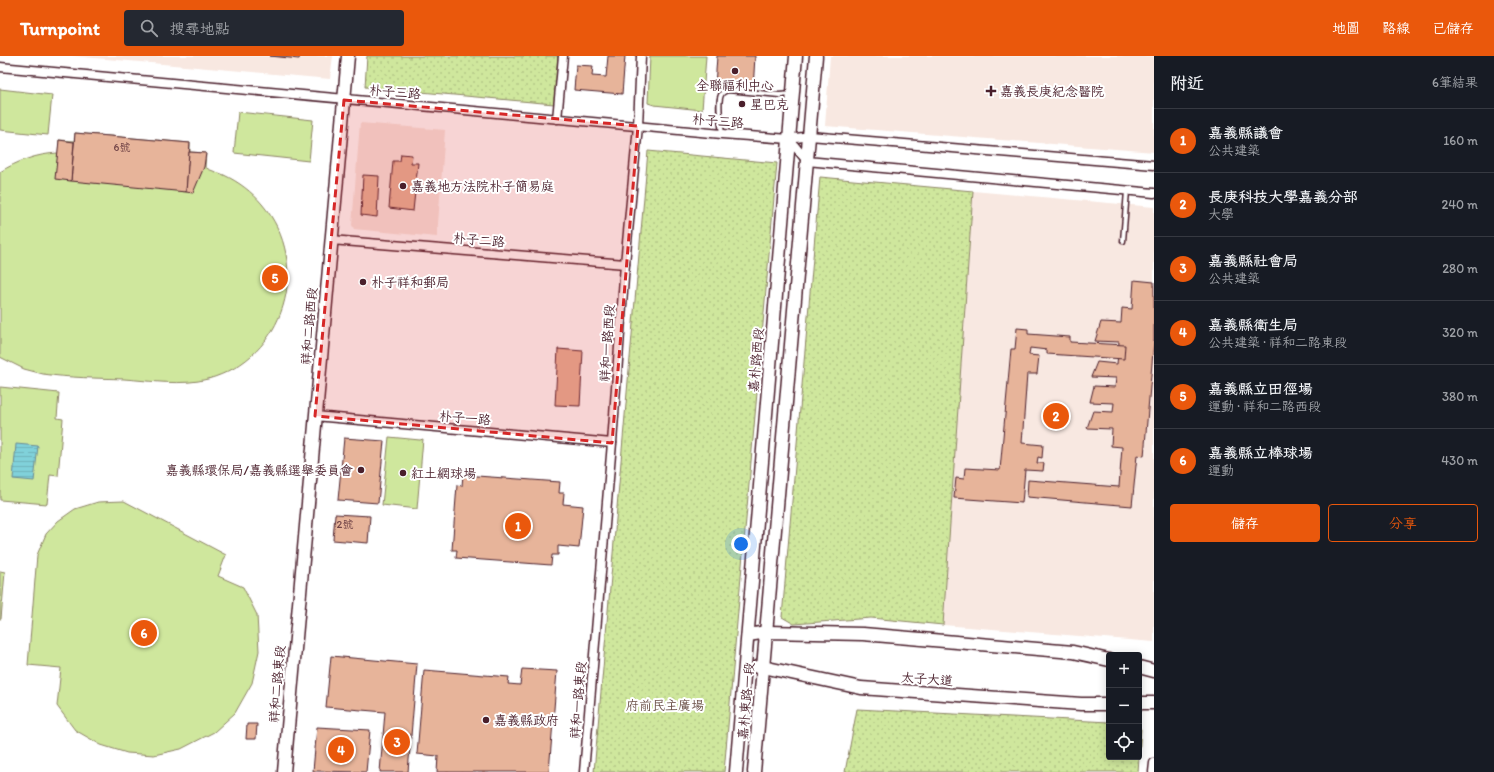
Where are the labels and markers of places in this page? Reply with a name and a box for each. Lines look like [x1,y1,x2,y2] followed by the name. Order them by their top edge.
[730,66,740,76] marker: 全聯福利中心
[696,78,774,93] place label: 全聯福利中心
[1000,84,1104,99] place label: 嘉義長庚紀念醫院
[985,85,997,97] marker: 嘉義長庚紀念醫院
[750,97,789,112] place label: 星巴克
[737,99,747,109] marker: 星巴克
[411,179,554,194] place label: 嘉義地方法院朴子簡易庭
[398,181,408,191] marker: 嘉義地方法院朴子簡易庭
[262,263,288,293] pin: 5
[371,275,449,290] place label: 朴子祥和郵局
[358,277,368,287] marker: 朴子祥和郵局
[1043,401,1069,431] pin: 2
[166,463,353,478] place label: 嘉義縣環保局/嘉義縣選舉委員會
[356,465,366,475] marker: 嘉義縣環保局/嘉義縣選舉委員會
[411,466,476,481] place label: 紅土網球場
[398,468,408,478] marker: 紅土網球場
[505,511,531,541] pin: 1
[131,618,157,648] pin: 6
[494,713,559,728] place label: 嘉義縣政府
[481,715,491,725] marker: 嘉義縣政府
[384,727,410,757] pin: 3
[328,735,354,765] pin: 4

